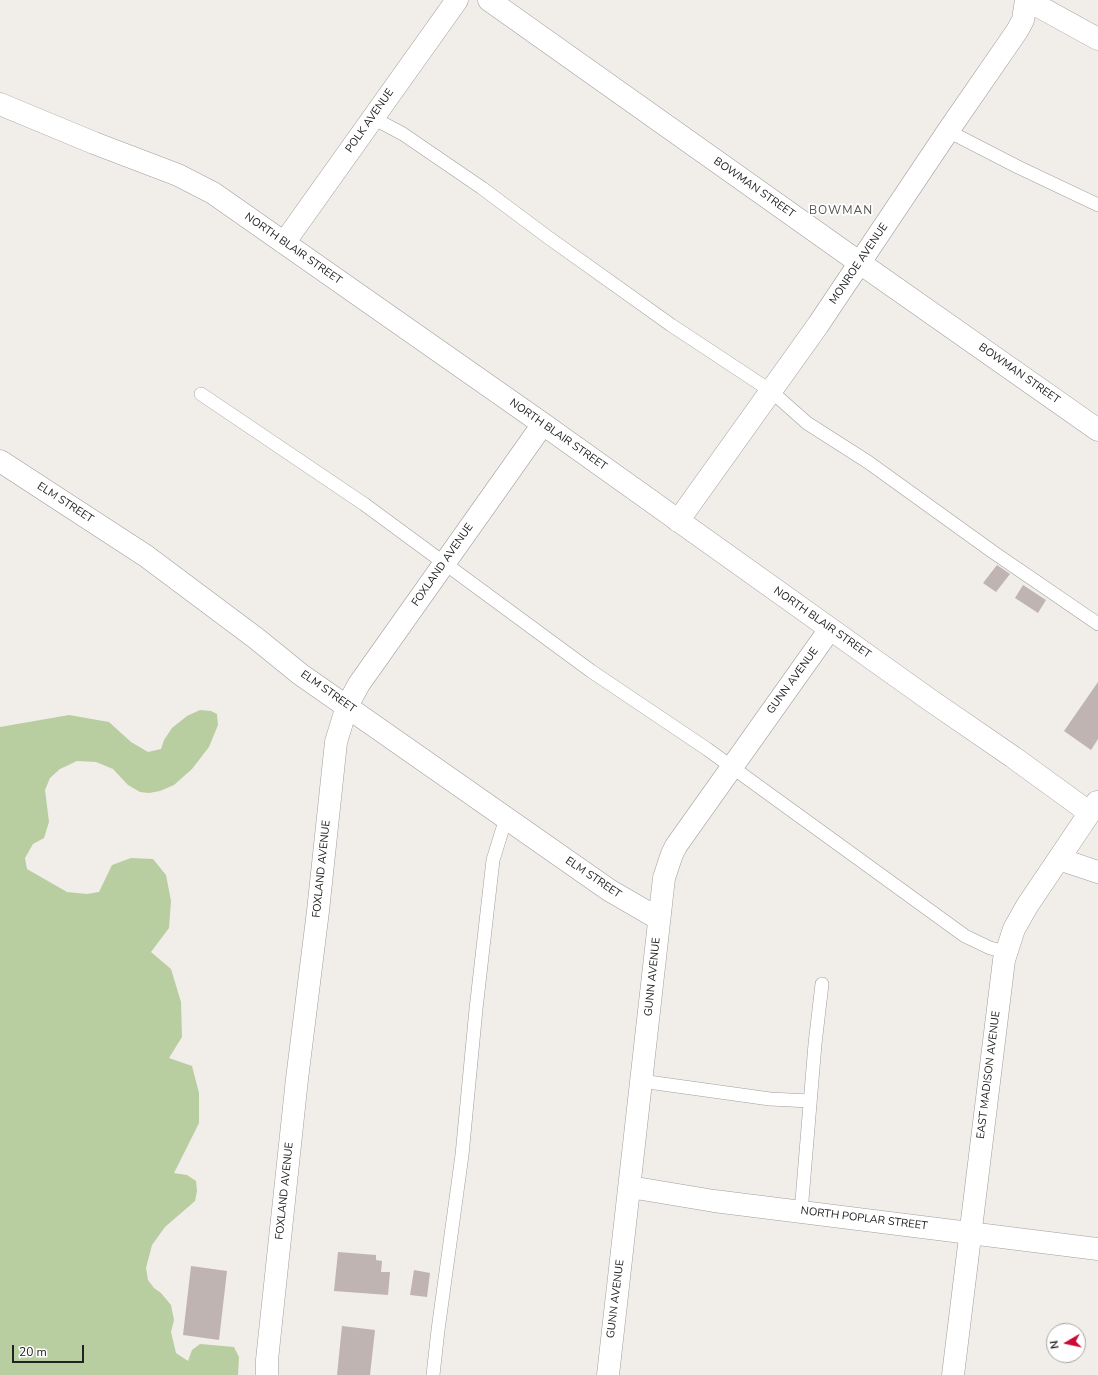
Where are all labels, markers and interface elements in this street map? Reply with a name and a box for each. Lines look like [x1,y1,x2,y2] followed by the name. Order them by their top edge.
[343,87,397,155] street label: POLK AVENUE
[711,155,797,221] street label: BOWMAN STREET
[809,204,873,218] district label: BOWMAN
[242,210,344,288] street label: NORTH BLAIR STREET
[827,221,891,307] street label: MONROE AVENUE
[976,341,1062,407] street label: BOWMAN STREET
[507,396,609,474] street label: NORTH BLAIR STREET
[34,480,96,526] street label: ELM STREET
[409,521,477,609] street label: FOXLAND AVENUE
[771,584,873,662] street label: NORTH BLAIR STREET
[764,645,822,717] street label: GUNN AVENUE
[298,668,358,716] street label: ELM STREET
[310,820,334,918] street label: FOXLAND AVENUE
[563,854,623,902] street label: ELM STREET
[642,937,664,1017] street label: GUNN AVENUE
[975,1010,1003,1140] street label: EAST MADISON AVENUE
[273,1142,297,1240] street label: FOXLAND AVENUE
[800,1205,928,1233] street label: NORTH POPLAR STREET
[605,1259,627,1339] street label: GUNN AVENUE
[1046,1323,1086,1363] north arrow
[14,1337,86,1363] scale bar
[1047,1340,1063,1350] text: N
[19,1344,47,1360] text: 20 m

